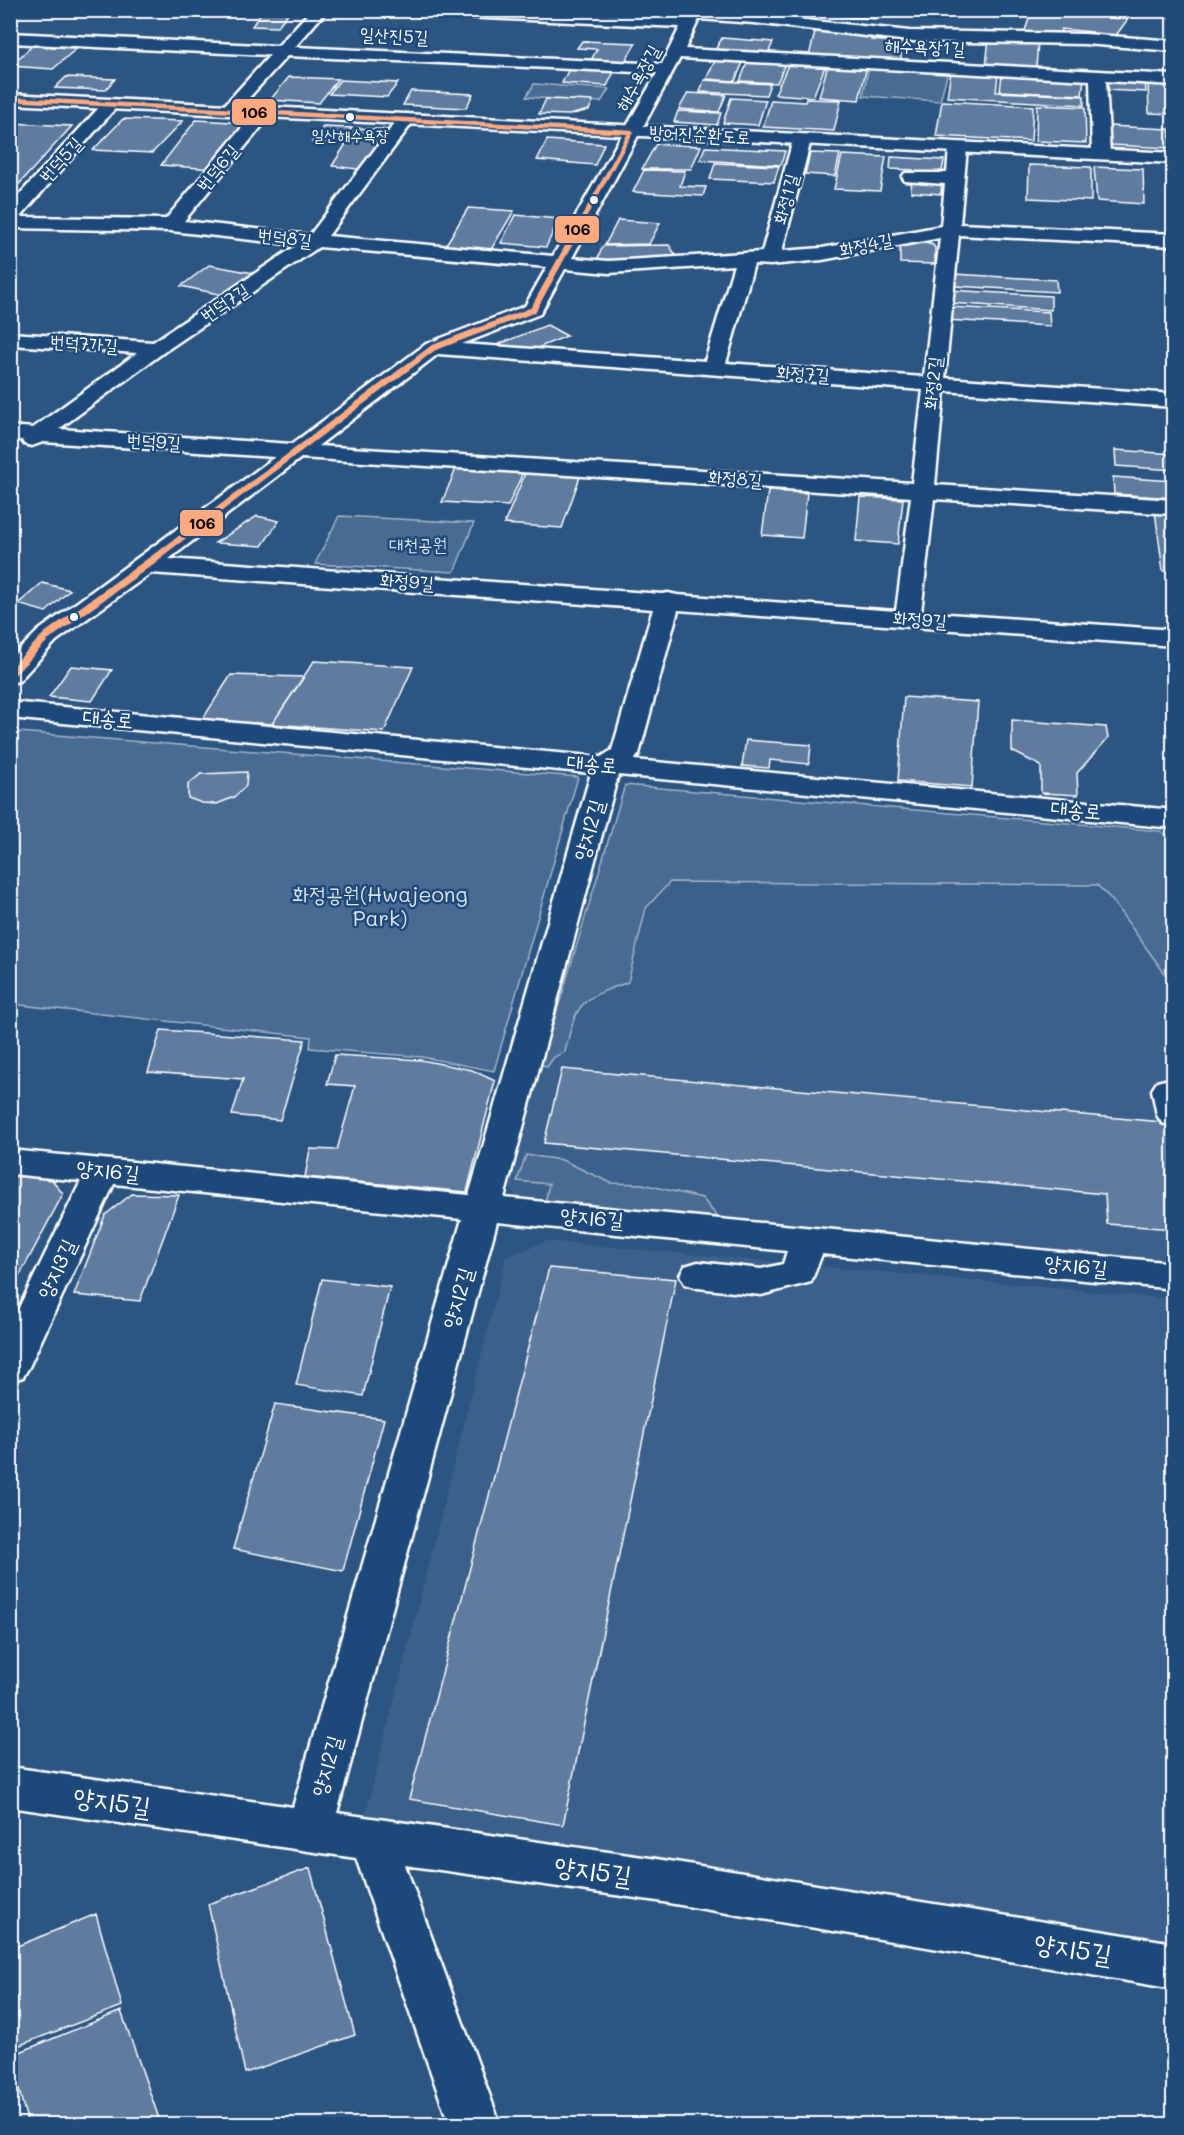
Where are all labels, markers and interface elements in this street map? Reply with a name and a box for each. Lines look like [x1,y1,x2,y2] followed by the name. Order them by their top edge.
[359,21,429,49] street label: 일산진5길
[884,32,966,60] street label: 해수욕장1길
[609,40,665,115] street label: 해수욕장길
[231,98,277,126] line badge: 106
[240,101,268,122] text: 106
[344,111,356,123] marker: 일산해수욕장
[649,119,751,149] street label: 방어진순환도로
[311,124,389,145] place label: 일산해수욕장
[33,131,88,187] street label: 번덕5길
[191,138,244,196] street label: 번덕6길
[767,170,803,227] street label: 화정1길
[588,194,600,206] unlabelled marker
[554,215,600,244] line badge: 106
[563,218,591,239] text: 106
[257,222,314,252] street label: 번덕8길
[837,227,895,261] street label: 화정4길
[196,277,254,327] street label: 번덕7길
[49,329,119,357] street label: 번덕7가길
[917,355,947,411] street label: 화정2길
[776,359,831,387] street label: 화정7길
[126,427,182,455] street label: 번덕9길
[707,464,764,492] street label: 화정8길
[179,509,224,537] line badge: 106
[188,512,216,533] text: 106
[389,532,447,556] park label: 대천공원
[379,567,435,595] street label: 화정9길
[892,605,948,633] street label: 화정9길
[68,611,80,623] unlabelled marker
[82,702,135,733] street label: 대송로
[566,747,619,778] street label: 대송로
[1050,793,1103,824] street label: 대송로
[566,796,609,863] street label: 양지2길
[292,880,468,931] park label: 화정공원(Hwajeong Park)
[75,1153,141,1186] street label: 양지6길
[559,1200,625,1233] street label: 양지6길
[30,1234,81,1303] street label: 양지3길
[1043,1248,1109,1281] street label: 양지6길
[435,1264,478,1331] street label: 양지2길
[304,1732,347,1799] street label: 양지2길
[71,1779,153,1823] street label: 양지5길
[552,1848,634,1892] street label: 양지5길
[1032,1925,1114,1971] street label: 양지5길

